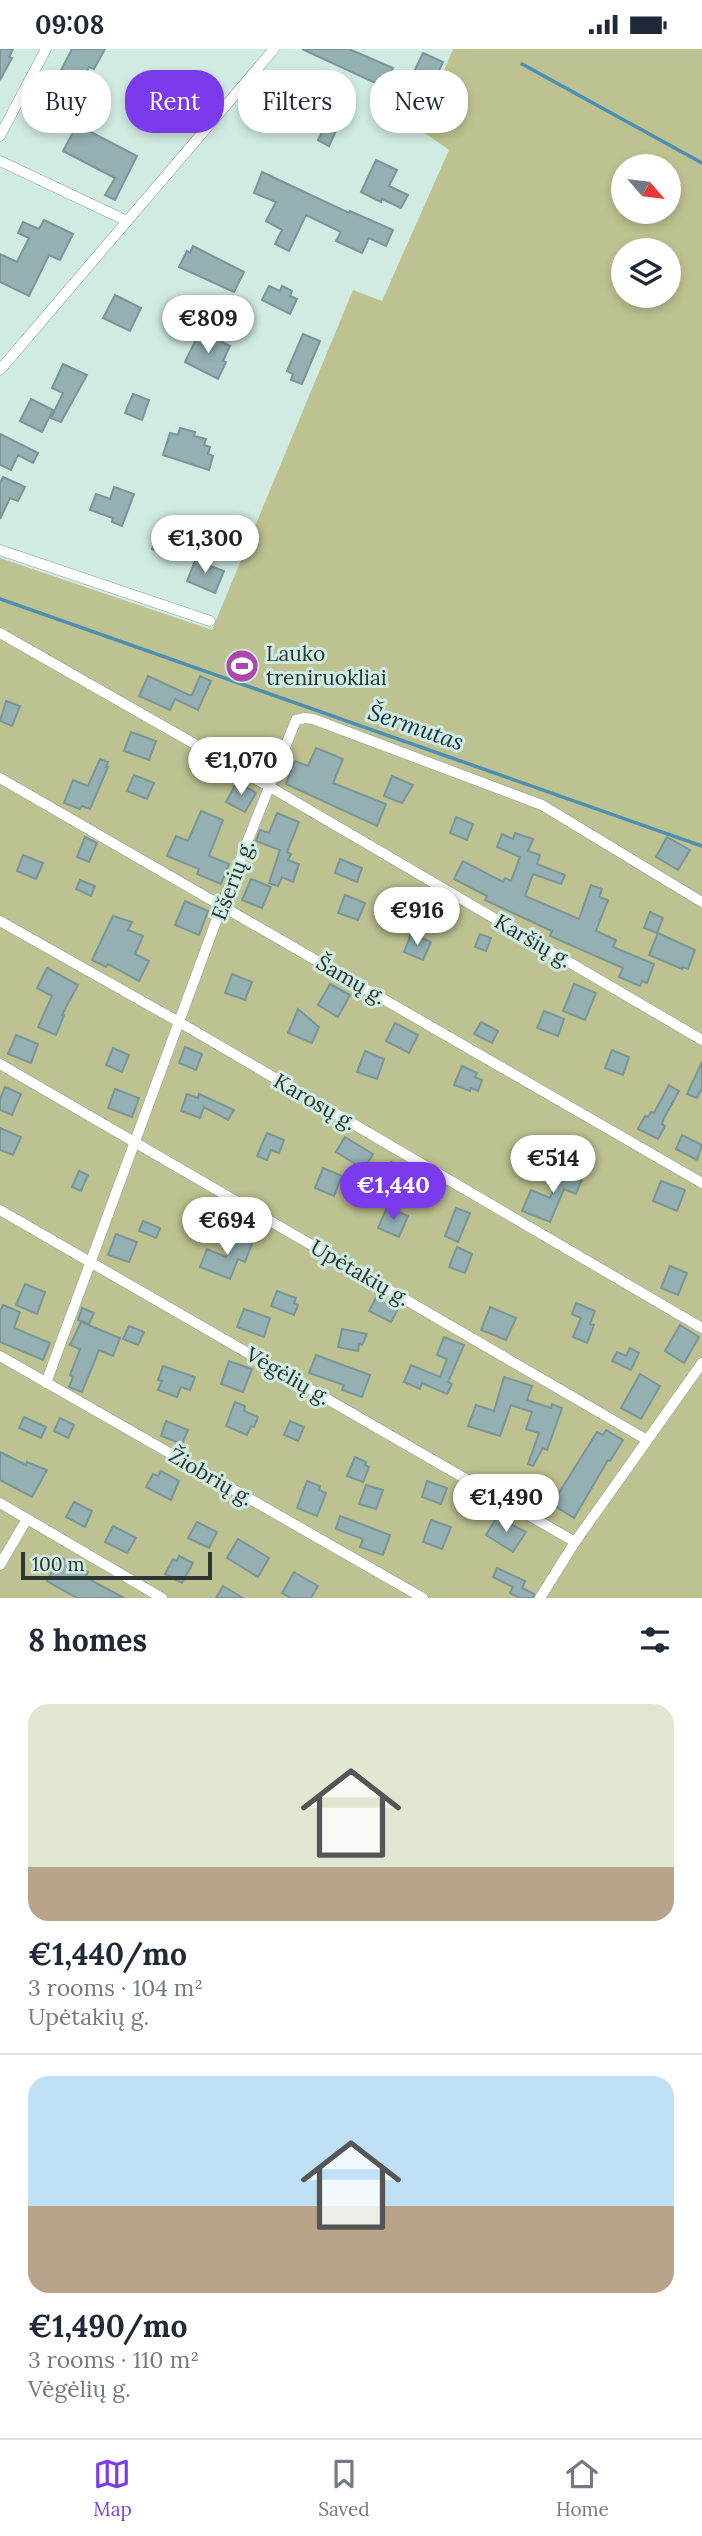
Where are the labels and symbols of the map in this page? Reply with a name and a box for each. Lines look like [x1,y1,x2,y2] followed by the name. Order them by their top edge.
[611,154,681,224] north arrow
[167,295,249,355] pin: €809
[148,515,262,575] pin: €1,300
[266,640,387,691] place label: Lauko treniruokliai
[223,647,261,685] sports icon: Lauko treniruokliai
[365,697,468,756] water label: Šermutas
[184,737,298,797] pin: €1,070
[205,836,260,924] street label: Ešerių g.
[376,887,458,947] pin: €916
[490,908,577,973] street label: Karšių g.
[311,949,391,1010] street label: Šamų g.
[269,1067,361,1136] street label: Karosų g.
[512,1135,594,1195] pin: €514
[336,1163,450,1222] pin: €1,440
[186,1197,268,1257] pin: €694
[306,1233,415,1312] street label: Upėtakių g.
[240,1340,336,1411] street label: Vėgėlių g.
[164,1442,258,1511] street label: Žiobrių g.
[449,1475,563,1534] pin: €1,490
[21,1549,212,1581] scale bar

